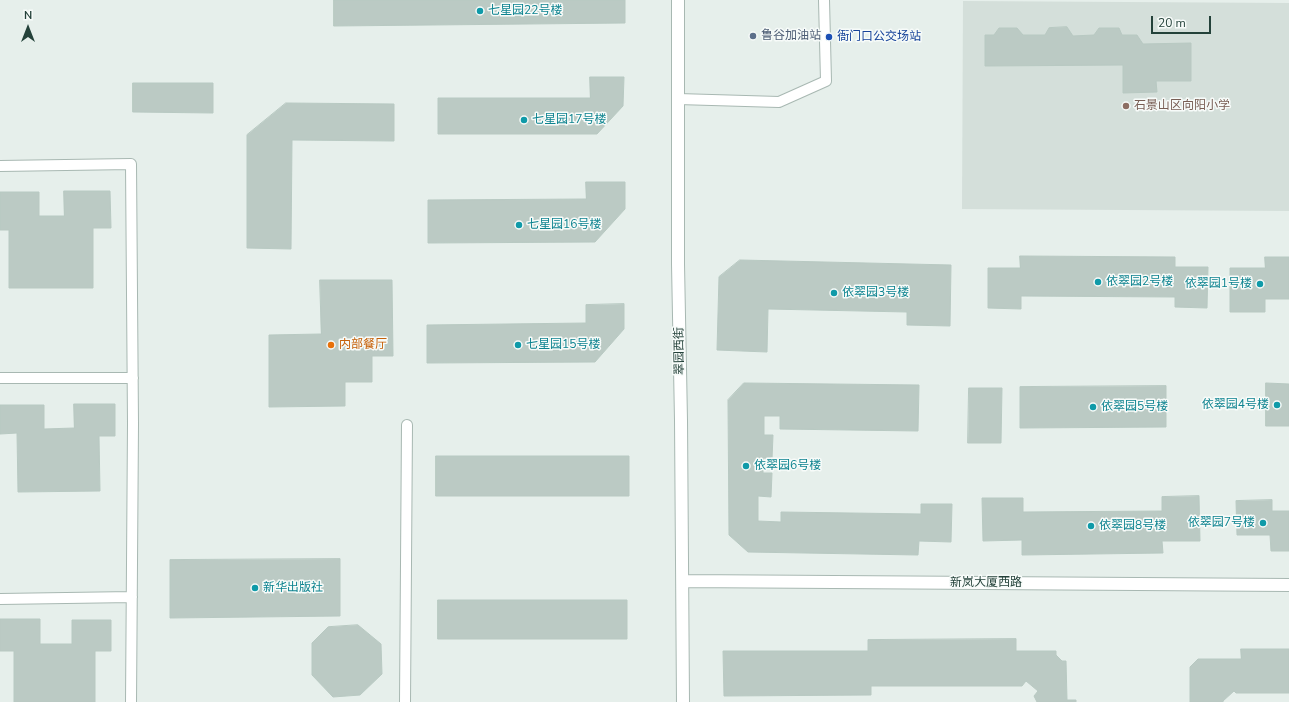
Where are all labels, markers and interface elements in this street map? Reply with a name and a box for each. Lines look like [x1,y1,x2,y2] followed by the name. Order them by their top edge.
[488,4,562,18] place label: 七星园22号楼
[475,6,485,16] marker: 七星园22号楼
[8,8,48,48] north arrow
[24,8,32,23] text: N
[1153,8,1213,34] scale bar
[1158,15,1186,31] text: 20 m
[761,29,821,43] place label: 鲁谷加油站
[837,30,921,44] place label: 衙门口公交场站
[748,31,758,41] marker: 鲁谷加油站
[824,32,834,42] marker: 衙门口公交场站
[1134,99,1230,113] place label: 石景山区向阳小学
[1121,101,1131,111] marker: 石景山区向阳小学
[532,113,606,127] place label: 七星园17号楼
[519,115,529,125] marker: 七星园17号楼
[527,218,601,232] place label: 七星园16号楼
[514,220,524,230] marker: 七星园16号楼
[1106,275,1173,289] place label: 依翠园2号楼
[1093,277,1103,287] marker: 依翠园2号楼
[1185,277,1252,291] place label: 依翠园1号楼
[1255,279,1265,289] marker: 依翠园1号楼
[842,286,909,300] place label: 依翠园3号楼
[829,288,839,298] marker: 依翠园3号楼
[672,327,688,375] street label: 翠园西街
[339,338,387,352] place label: 内部餐厅
[526,338,600,352] place label: 七星园15号楼
[326,340,336,350] marker: 内部餐厅
[513,340,523,350] marker: 七星园15号楼
[1202,398,1269,412] place label: 依翠园4号楼
[1101,400,1168,414] place label: 依翠园5号楼
[1272,400,1282,410] marker: 依翠园4号楼
[1088,402,1098,412] marker: 依翠园5号楼
[754,459,821,473] place label: 依翠园6号楼
[741,461,751,471] marker: 依翠园6号楼
[1188,516,1255,530] place label: 依翠园7号楼
[1258,518,1268,528] marker: 依翠园7号楼
[1099,519,1166,533] place label: 依翠园8号楼
[1086,521,1096,531] marker: 依翠园8号楼
[950,576,1022,590] street label: 新岚大厦西路
[263,581,323,595] place label: 新华出版社
[250,583,260,593] marker: 新华出版社

